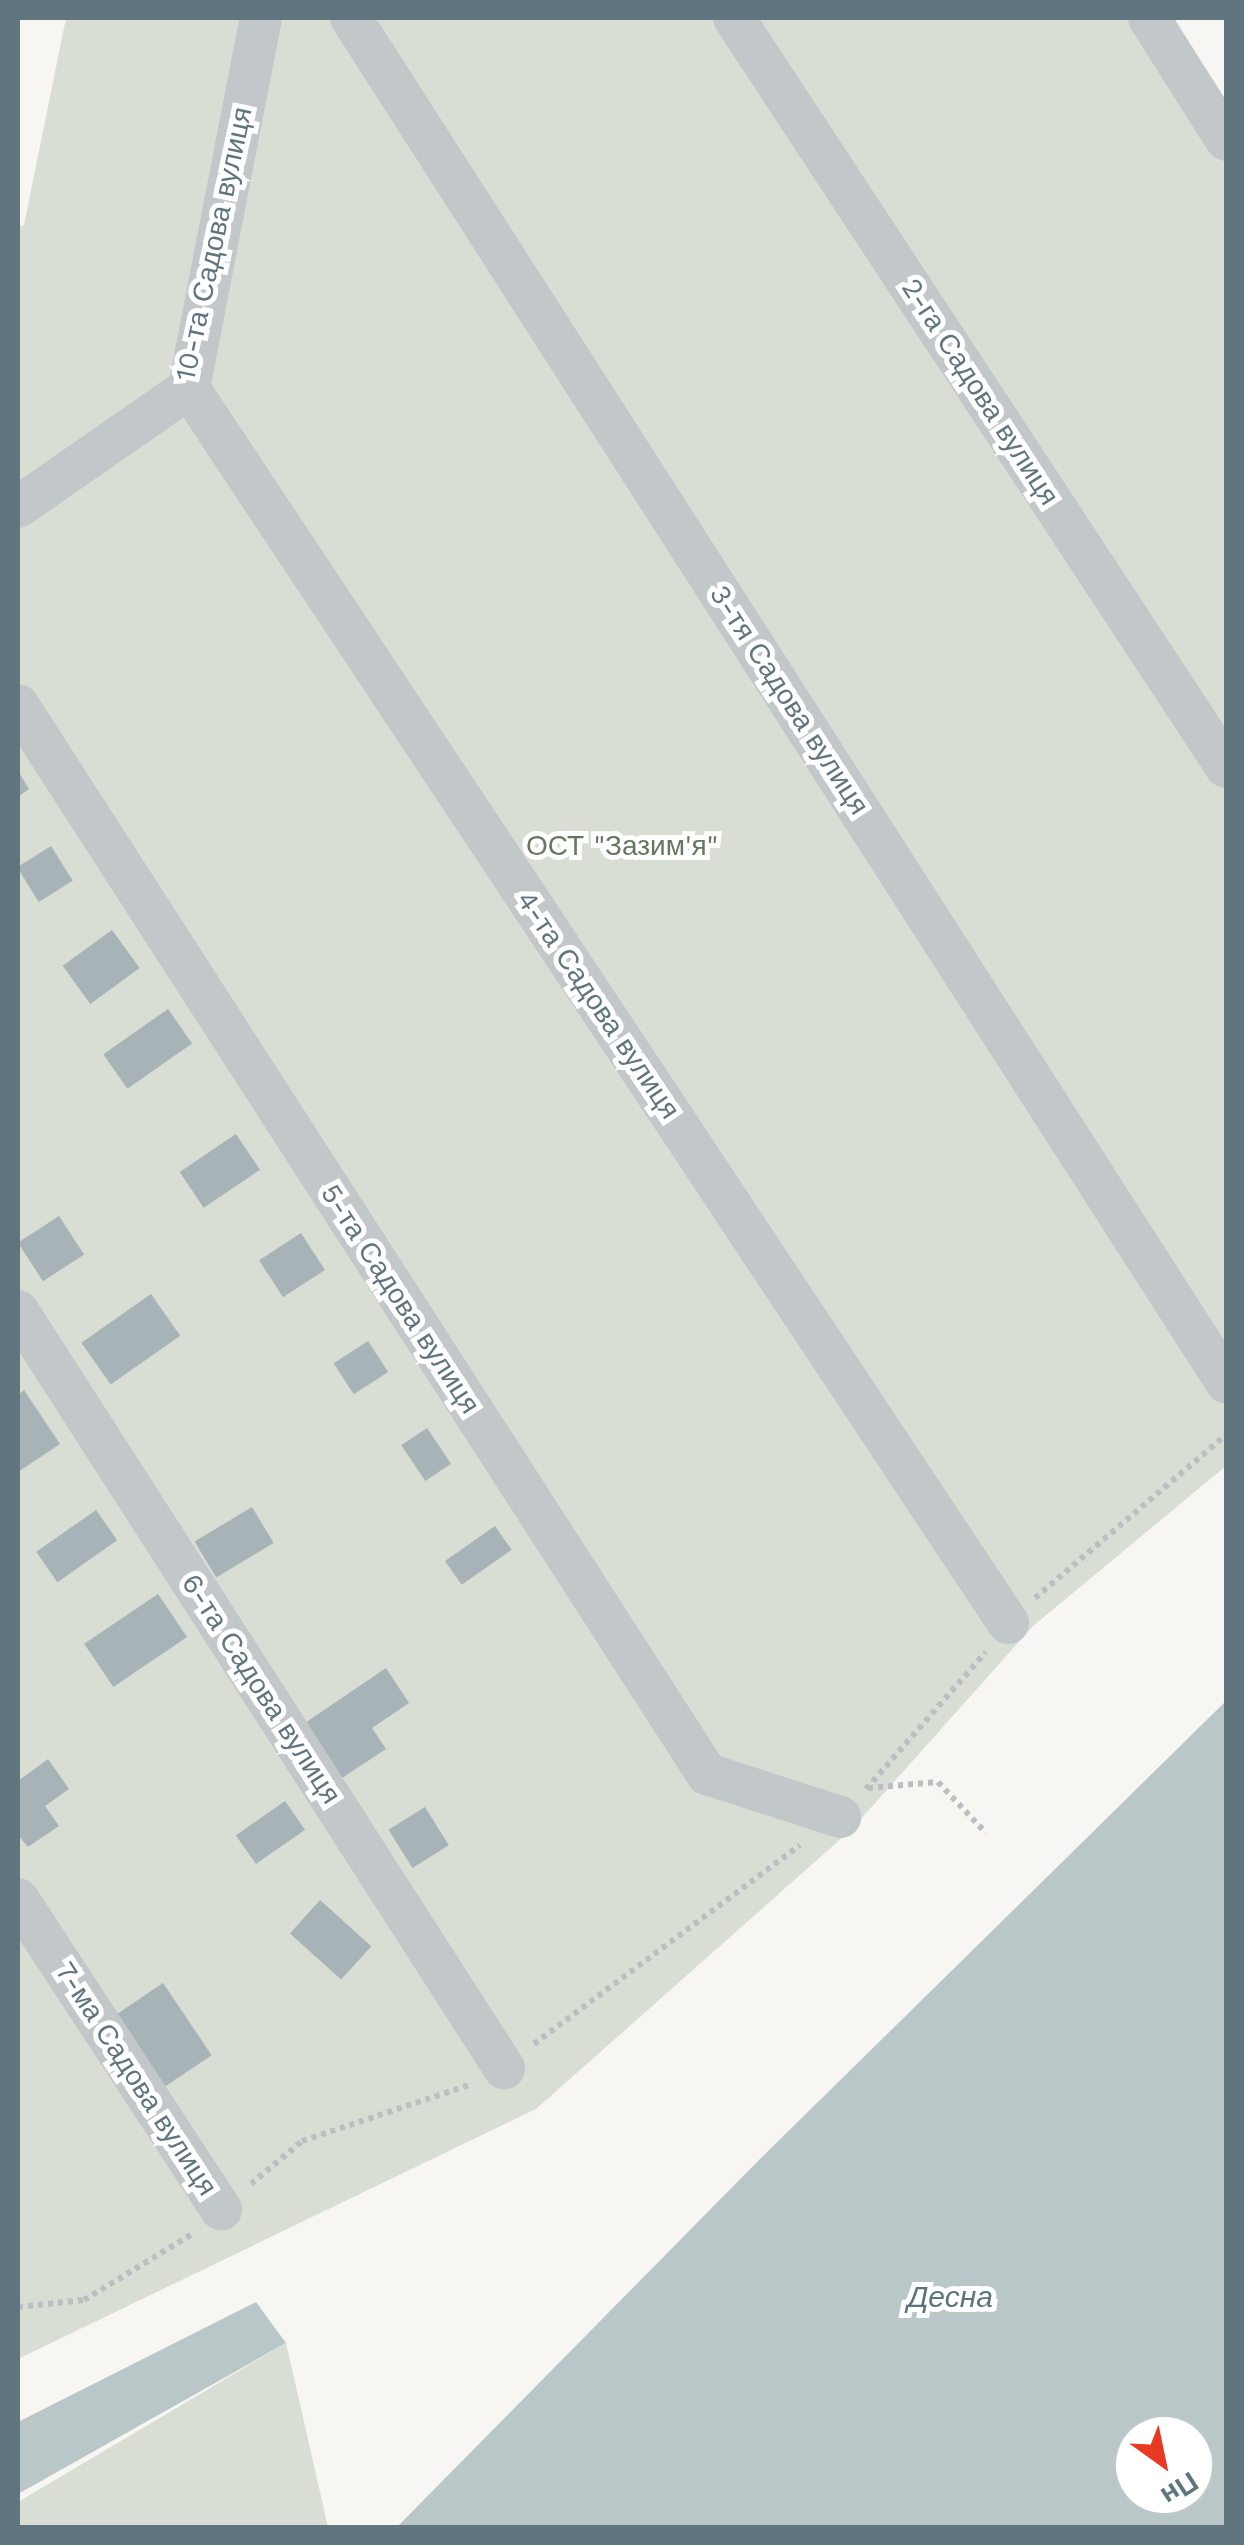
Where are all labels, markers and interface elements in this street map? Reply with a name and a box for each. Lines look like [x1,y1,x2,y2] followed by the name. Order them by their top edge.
[169,104,259,384] street label: 10-та Садова вулиця
[894,272,1066,512] street label: 2-га Садова вулиця
[702,579,876,821] street label: 3-тя Садова вулиця
[526,829,718,863] park label: ОСТ "Зазим'я"
[509,885,687,1125] street label: 4-та Садова вулиця
[313,1178,487,1420] street label: 5-та Садова вулиця
[174,1568,348,1810] street label: 6-та Садова вулиця
[48,1956,224,2202] street label: 7-ма Садова вулиця
[907,2279,993,2315] water label: Десна
[1114,2415,1214,2515] north arrow
[1155,2465,1204,2513] text: Пн

